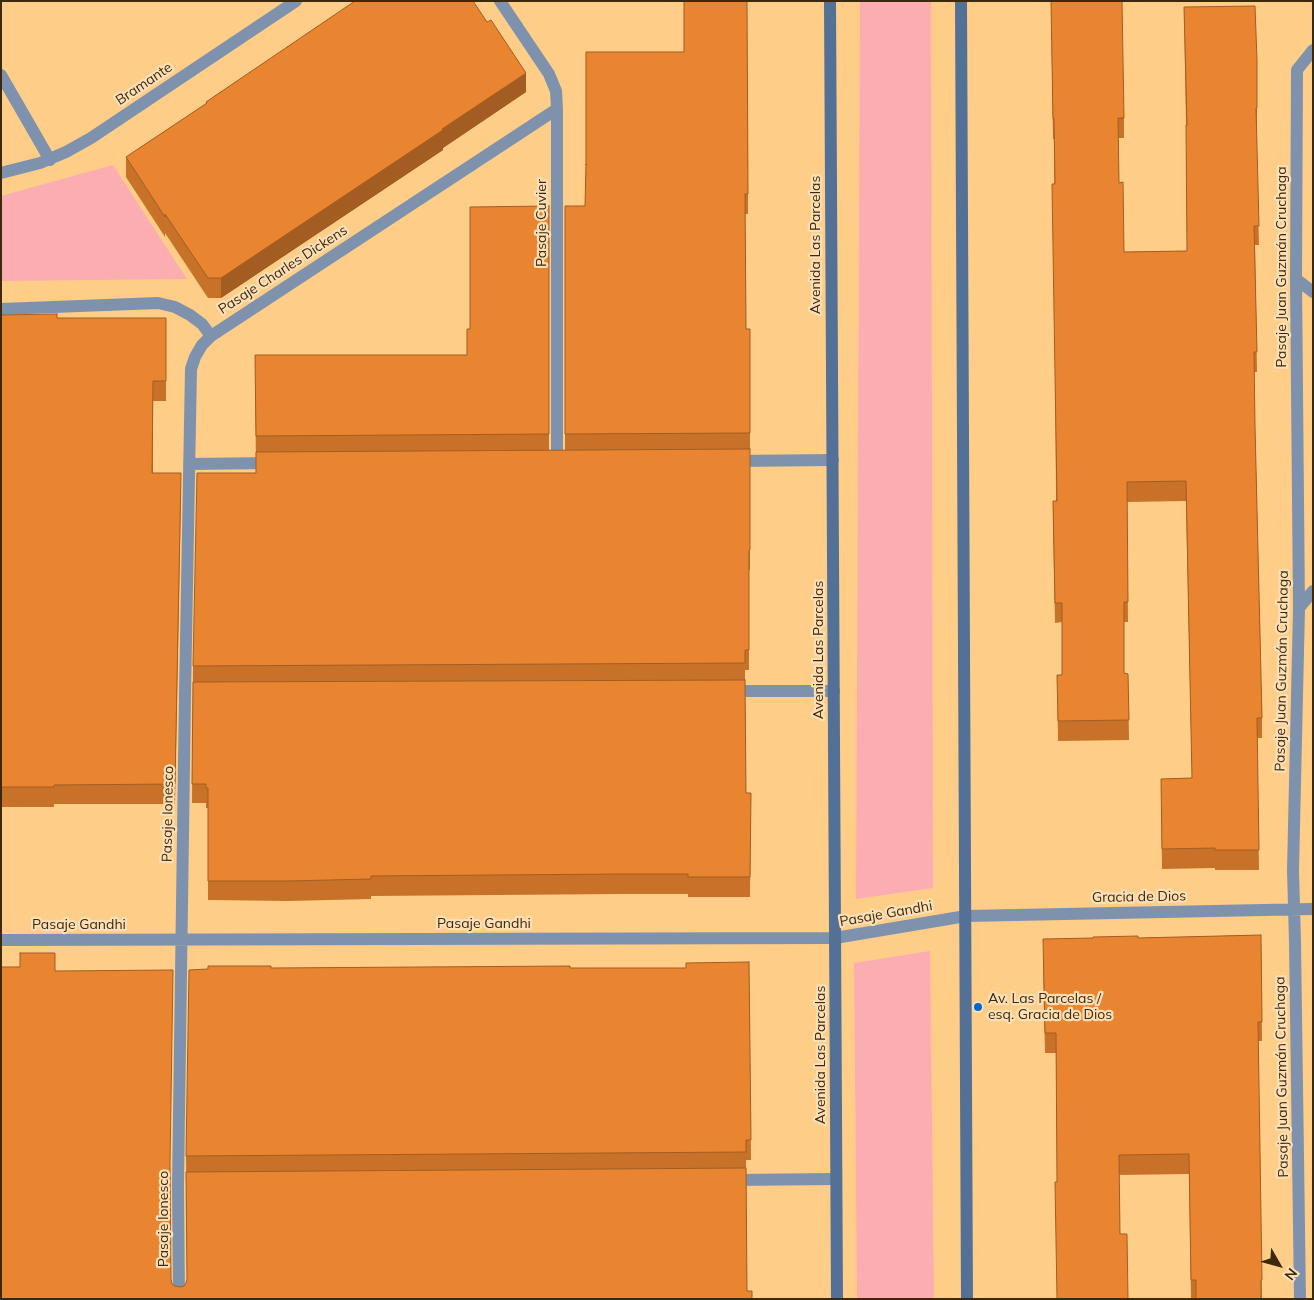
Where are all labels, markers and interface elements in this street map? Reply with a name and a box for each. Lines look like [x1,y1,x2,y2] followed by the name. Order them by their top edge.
[113,59,175,109] street label: Bramante
[1274,166,1290,368] street label: Pasaje Juan Guzmán Cruchaga
[808,176,824,314] street label: Avenida Las Parcelas
[534,179,550,267] street label: Pasaje Cuvier
[215,222,351,318] street label: Pasaje Charles Dickens
[1272,570,1292,772] street label: Pasaje Juan Guzmán Cruchaga
[811,581,827,719] street label: Avenida Las Parcelas
[159,766,177,862] street label: Pasaje Ionesco
[1092,888,1186,906] street label: Gracia de Dios
[838,898,934,930] street label: Pasaje Gandhi
[437,916,531,932] street label: Pasaje Gandhi
[32,917,126,933] street label: Pasaje Gandhi
[1272,976,1292,1178] street label: Pasaje Juan Guzmán Cruchaga
[813,986,829,1124] street label: Avenida Las Parcelas
[988,991,1112,1024] place label: Av. Las Parcelas / esq. Gracia de Dios
[972,1001,984,1013] marker: Av. Las Parcelas / esq. Gracia de Dios
[156,1171,172,1267] street label: Pasaje Ionesco
[1254,1240,1304,1290] north arrow
[1280,1265,1301,1284] text: N

